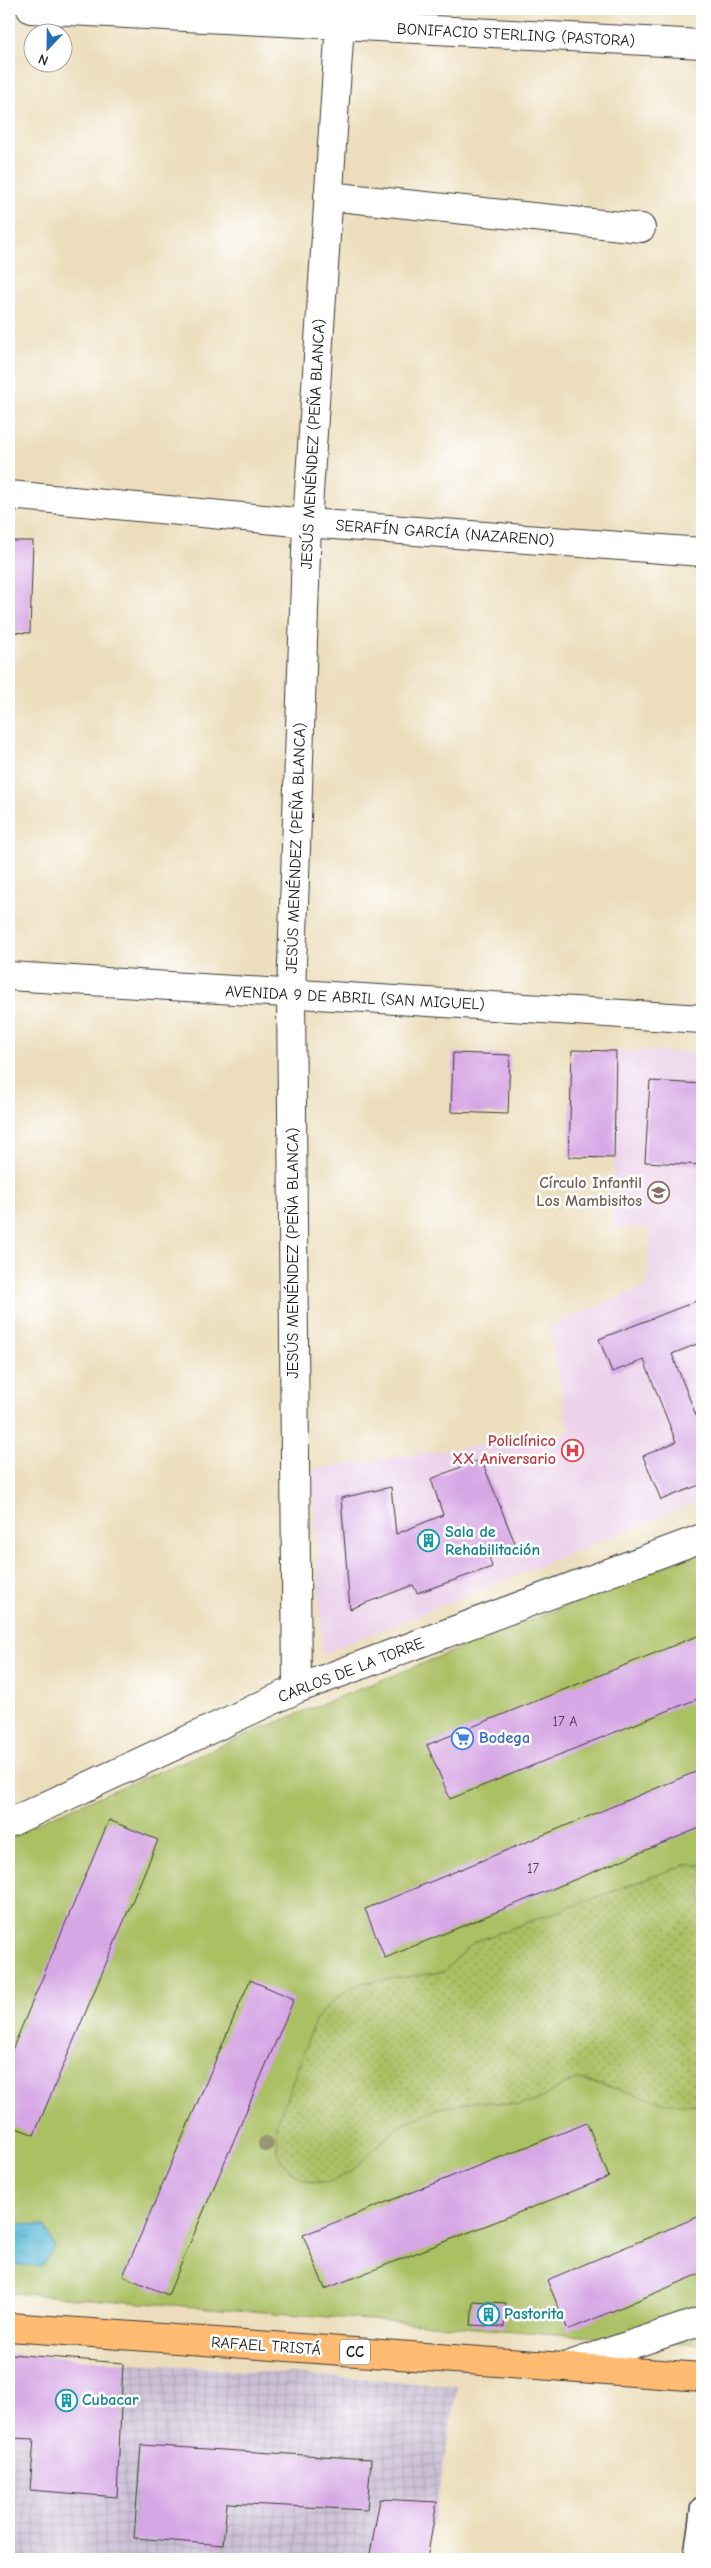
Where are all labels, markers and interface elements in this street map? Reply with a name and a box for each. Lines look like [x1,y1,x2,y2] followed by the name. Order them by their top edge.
[396,20,636,50] street label: BONIFACIO STERLING (PASTORA)
[22,22,72,72] north arrow
[36,50,51,69] text: N
[296,318,329,570] street label: JESÚS MENÉNDEZ (PEÑA BLANCA)
[335,515,555,550] street label: SERAFÍN GARCÍA (NAZARENO)
[282,722,309,974] street label: JESÚS MENÉNDEZ (PEÑA BLANCA)
[225,982,485,1014] street label: AVENIDA 9 DE ABRIL (SAN MIGUEL)
[283,1128,302,1378] street label: JESÚS MENÉNDEZ (PEÑA BLANCA)
[536,1174,642,1210] place label: Círculo Infantil Los Mambisitos
[646,1180,670,1204] school or university icon: Círculo Infantil Los Mambisitos
[452,1432,556,1468] place label: Policlínico XX Aniversario
[560,1438,584,1462] hospital icon: Policlínico XX Aniversario
[445,1523,540,1559] place label: Sala de Rehabilitación
[417,1529,441,1553] building icon: Sala de Rehabilitación
[276,1634,427,1706] street label: CARLOS DE LA TORRE
[553,1713,577,1730] house number: 17 A
[451,1726,475,1750] supermarket icon: Bodega
[479,1729,530,1747] place label: Bodega
[527,1860,539,1877] house number: 17
[476,2302,500,2326] building icon: Pastorita
[504,2305,564,2323] place label: Pastorita
[210,2332,322,2359] street label: RAFAEL TRISTÁ
[340,2340,370,2364] road number: CC
[54,2388,78,2412] building icon: Cubacar
[82,2391,139,2409] place label: Cubacar

